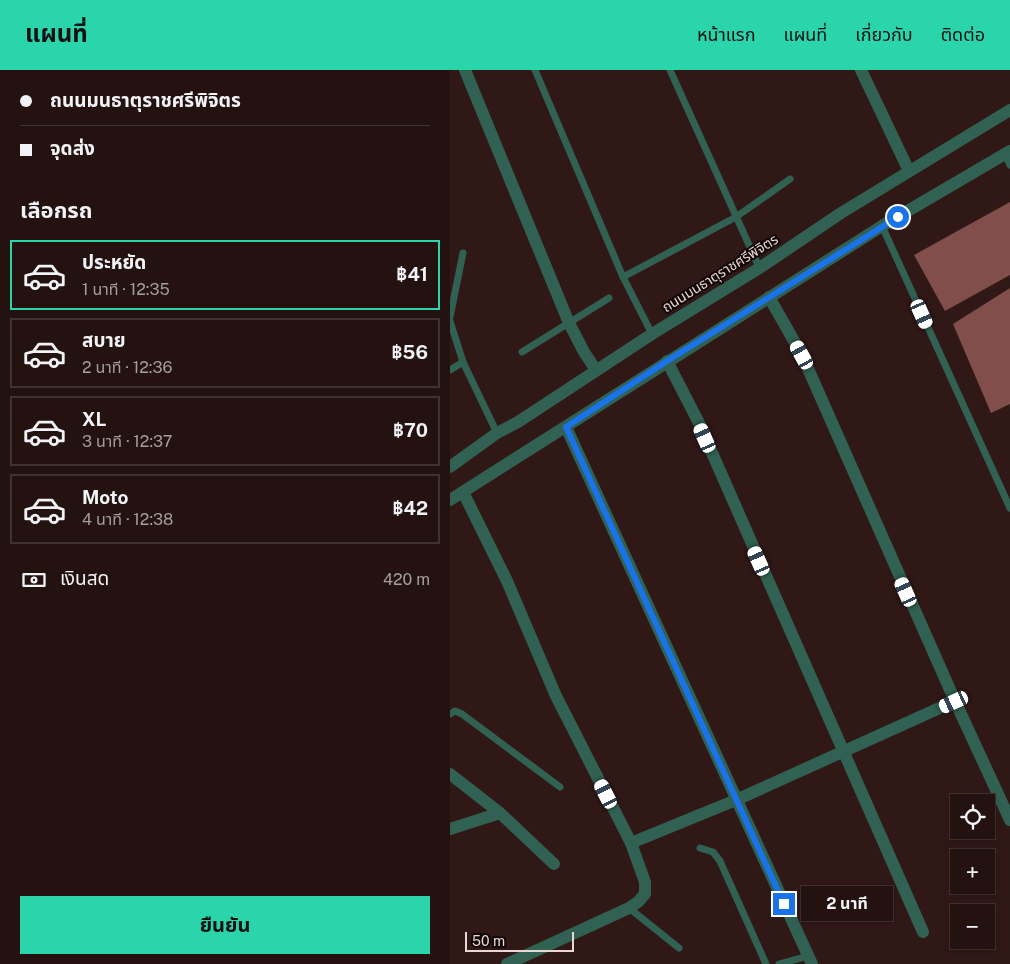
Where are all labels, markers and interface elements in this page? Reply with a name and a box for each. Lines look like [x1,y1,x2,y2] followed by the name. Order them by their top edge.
[25,19,88,47] text: แผนที่
[697,24,755,45] text: หน้าแรก
[783,24,827,45] text: แผนที่
[855,24,913,45] text: เกี่ยวกับ
[941,24,985,45] text: ติดต่อ
[50,89,241,111] text: ถนนมนธาตุราชศรีพิจิตร
[50,137,95,159] text: จุดส่ง
[20,197,93,223] text: เลือกรถ
[887,206,909,228] route start
[659,231,782,316] street label: ถนนมนธาตุราชศรีพิจิตร
[82,251,146,273] text: ประหยัด
[22,253,67,298] icon: car
[396,263,428,285] text: ฿41
[82,280,170,299] text: 1 นาที · 12:35
[909,297,934,331] car
[82,329,126,351] text: สบาย
[22,331,67,376] icon: car
[788,338,815,372] car
[392,341,428,363] text: ฿56
[82,358,172,377] text: 2 นาที · 12:36
[82,408,107,430] text: XL
[22,409,67,454] icon: car
[393,419,428,441] text: ฿70
[692,421,717,455] car
[82,432,172,451] text: 3 นาที · 12:37
[82,486,128,508] text: Moto
[22,487,67,532] icon: car
[392,497,428,519] text: ฿42
[82,510,173,529] text: 4 นาที · 12:38
[746,544,771,578] car
[20,566,48,594] icon: cash
[60,567,109,589] text: เงินสด
[383,570,430,589] text: 420 m
[893,575,918,609] car
[937,689,970,715] car
[592,777,619,811] car
[950,794,995,949] map controls
[950,794,995,839] button: locate
[950,849,995,894] button: +
[802,886,894,922] callout: 2 นาที
[773,893,795,915] route end
[826,894,868,913] text: 2 นาที
[20,896,430,954] button: ยืนยัน
[950,904,995,949] button: −
[465,929,574,952] scale bar
[472,933,505,949] text: 50 m

